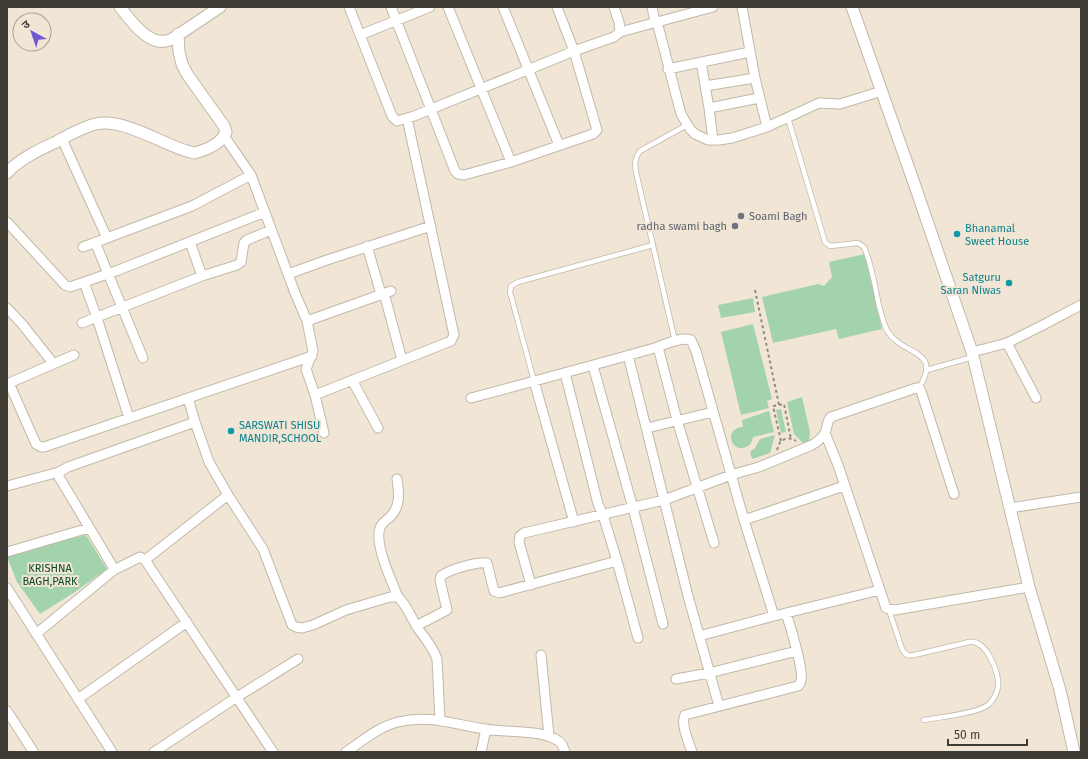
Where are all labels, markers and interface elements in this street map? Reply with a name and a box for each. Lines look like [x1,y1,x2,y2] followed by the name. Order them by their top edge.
[12,12,52,52] north arrow
[19,17,33,32] text: उ
[749,210,807,223] place label: Soami Bagh
[736,211,746,221] marker: Soami Bagh
[637,220,727,233] place label: radha swami bagh
[730,221,740,231] marker: radha swami bagh
[965,222,1029,248] place label: Bhanamal Sweet House
[952,229,962,239] marker: Bhanamal Sweet House
[940,271,1001,297] place label: Satguru Saran Niwas
[1004,278,1014,288] marker: Satguru Saran Niwas
[239,419,322,445] place label: SARSWATI SHISU MANDIR,SCHOOL
[226,426,236,436] marker: SARSWATI SHISU MANDIR,SCHOOL
[22,562,78,588] park label: KRISHNA BAGH,PARK
[948,721,1027,747] scale bar
[954,728,980,742] text: 50 m

